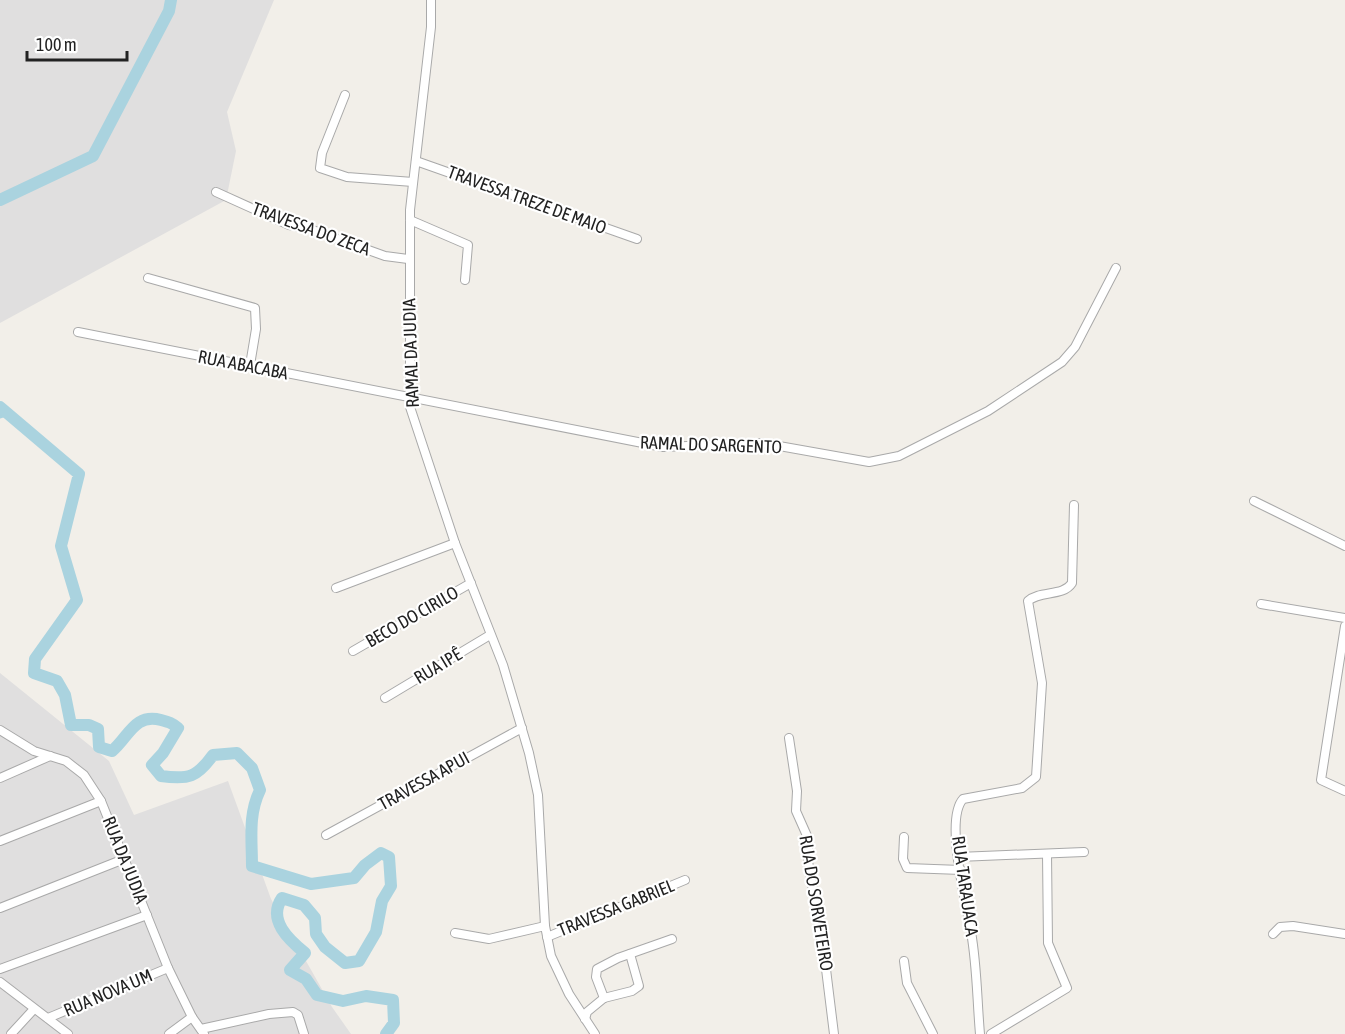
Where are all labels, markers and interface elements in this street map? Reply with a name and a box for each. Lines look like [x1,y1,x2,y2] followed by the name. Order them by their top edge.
[27,24,128,62] scale bar
[36,34,77,55] text: 100 m
[445,161,609,238] street label: TRAVESSA TREZE DE MAIO
[249,197,373,260] street label: TRAVESSA DO ZECA
[398,298,423,408] street label: RAMAL DA JUDIA
[196,345,290,384] street label: RUA ABACABA
[640,432,782,457] street label: RAMAL DO SARGENTO
[362,582,462,652] street label: BECO DO CIRILO
[410,643,466,688] street label: RUA IPÊ
[374,747,473,814] street label: TRAVESSA APUI
[98,813,153,907] street label: RUA DA JUDIA
[795,834,838,972] street label: RUA DO SORVETEIRO
[948,834,983,938] street label: RUA TARAUACA
[555,875,677,940] street label: TRAVESSA GABRIEL
[60,964,155,1021] street label: RUA NOVA UM

